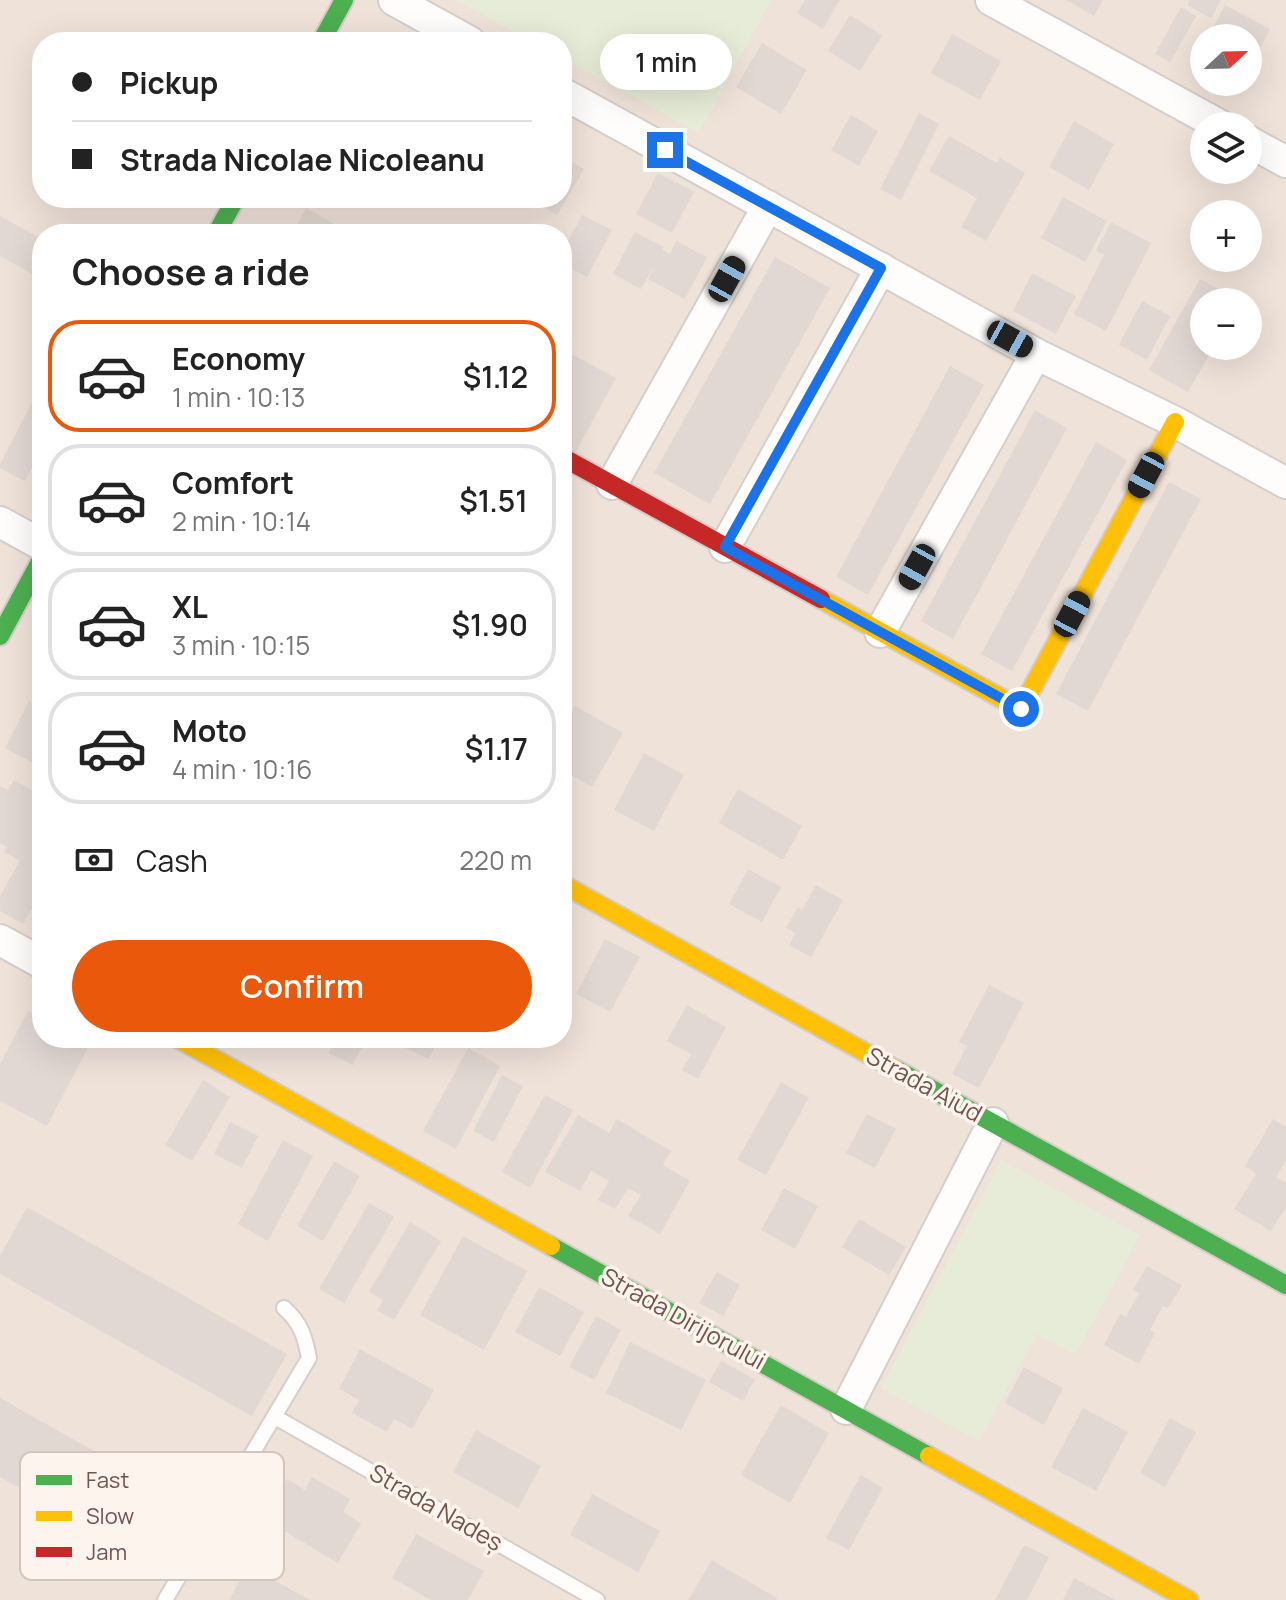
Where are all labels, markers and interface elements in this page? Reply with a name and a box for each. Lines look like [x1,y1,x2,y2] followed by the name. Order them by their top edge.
[1190,24,1262,96] north arrow
[1190,24,1262,360] map controls
[599,34,731,90] callout: 1 min
[635,44,697,80] text: 1 min
[120,62,218,103] text: Pickup
[1190,112,1262,184] button: layers
[647,132,683,168] route end
[120,139,485,180] text: Strada Nicolae Nicoleanu
[1190,200,1262,272] button: +
[72,247,310,296] text: Choose a ride
[705,252,749,306] car
[1190,288,1262,360] button: −
[983,317,1037,361] car
[172,338,305,379] text: Economy
[76,340,148,412] icon: car
[463,356,528,397] text: $1.12
[172,379,305,415] text: 1 min · 10:13
[1124,448,1168,502] car
[172,462,294,503] text: Comfort
[76,464,148,536] icon: car
[459,480,528,521] text: $1.51
[172,503,311,539] text: 2 min · 10:14
[895,540,939,594] car
[172,586,208,627] text: XL
[1050,587,1094,641] car
[76,588,148,660] icon: car
[452,604,528,645] text: $1.90
[172,627,310,663] text: 3 min · 10:15
[1003,691,1039,727] route start
[172,710,247,751] text: Moto
[76,712,148,784] icon: car
[465,728,528,769] text: $1.17
[172,751,312,787] text: 4 min · 10:16
[72,838,116,882] icon: cash
[136,840,208,881] text: Cash
[459,842,532,878] text: 220 m
[72,940,532,1032] button: Confirm
[861,1038,989,1129] street label: Strada Aiud
[596,1259,772,1376] street label: Strada Dirijorului
[20,1452,284,1580] legend
[364,1455,509,1558] street label: Strada Nadeș
[86,1465,129,1495] text: Fast
[86,1501,134,1531] text: Slow
[86,1537,127,1567] text: Jam

